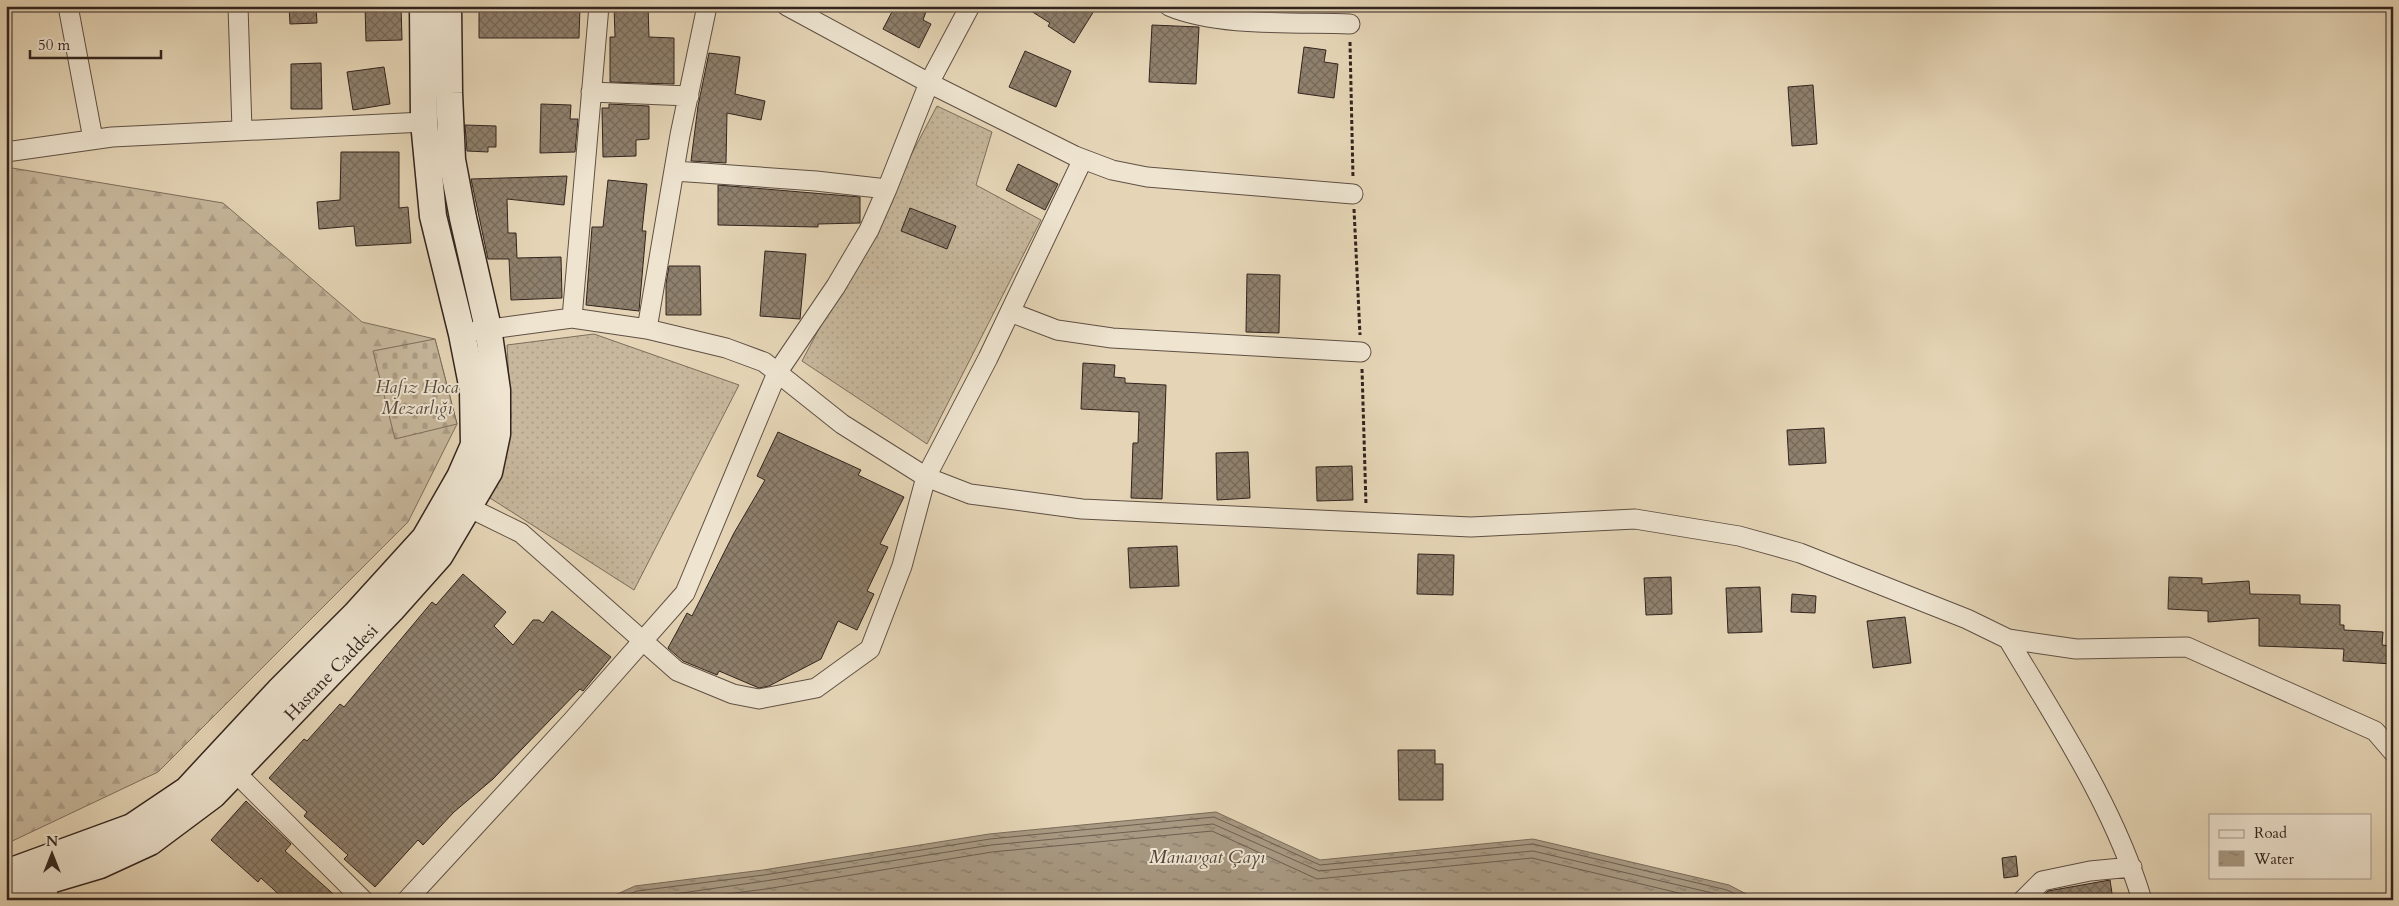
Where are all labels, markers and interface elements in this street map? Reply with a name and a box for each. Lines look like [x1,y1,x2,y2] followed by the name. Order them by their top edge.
[30,28,161,60] scale bar
[38,35,70,55] text: 50 m
[375,375,459,421] park label: Hafız Hoca Mezarlığı
[279,619,384,727] street label: Hastane Caddesi
[2209,814,2372,878] legend
[2254,823,2287,843] text: Road
[28,828,78,878] north arrow
[46,832,58,851] text: N
[1149,844,1265,870] water label: Manavgat Çayı
[2253,849,2295,869] text: Water

